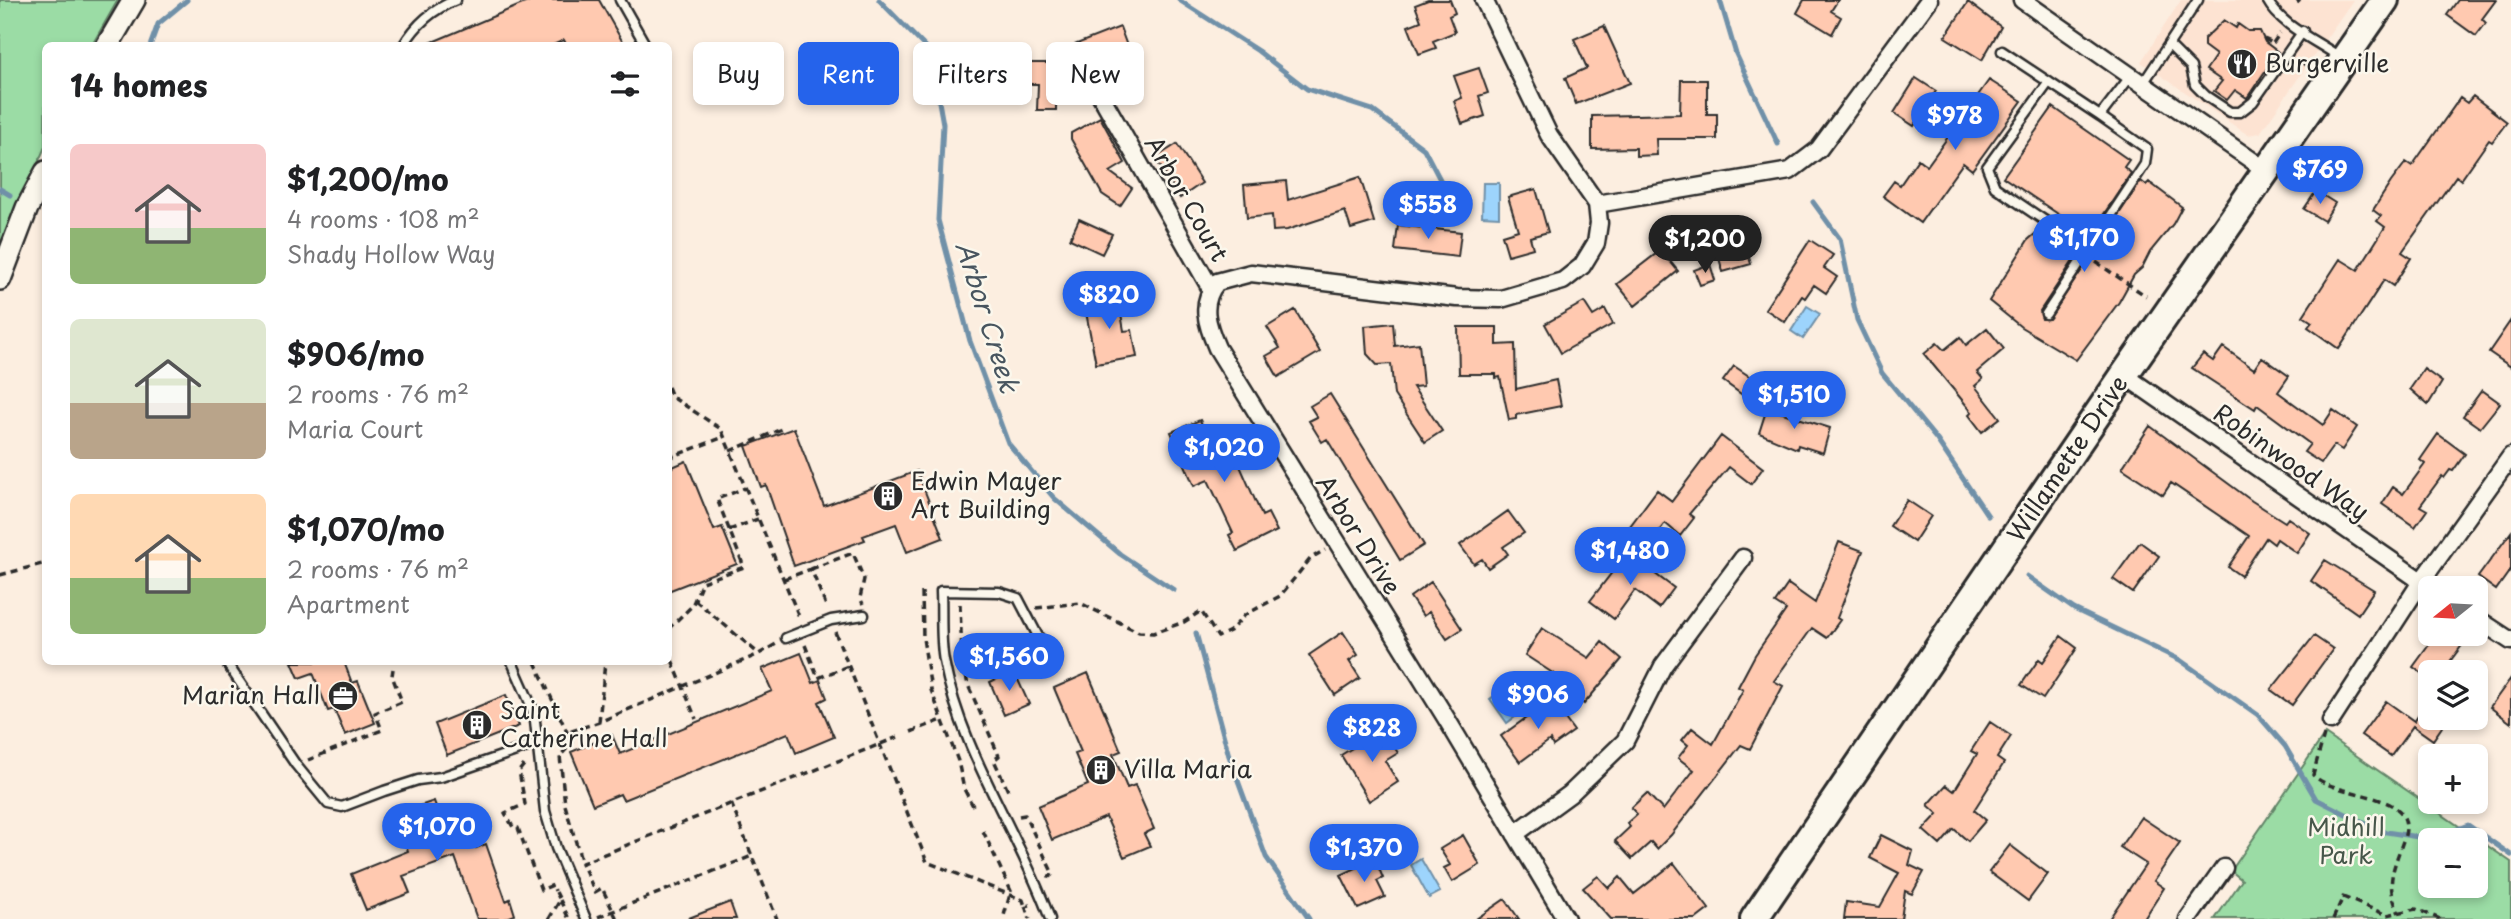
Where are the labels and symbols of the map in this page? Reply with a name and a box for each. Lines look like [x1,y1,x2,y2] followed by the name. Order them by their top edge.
[2265,44,2389,80] place label: Burgerville
[2225,47,2259,81] restaurant icon: Burgerville
[1914,92,1996,152] pin: $978
[1137,128,1238,268] street label: Arbor Court
[2279,146,2361,206] pin: $769
[1387,182,1469,241] pin: $558
[2027,215,2141,274] pin: $1,170
[1648,216,1762,275] pin: $1,200
[947,236,1030,398] water label: Arbor Creek
[1068,272,1150,331] pin: $820
[1997,367,2136,548] street label: Willamette Drive
[1737,372,1851,431] pin: $1,510
[2207,394,2377,529] street label: Robinwood Way
[1167,424,1281,484] pin: $1,020
[911,462,1062,526] place label: Edwin Mayer Art Building
[1308,467,1411,601] street label: Arbor Drive
[871,479,905,513] building icon: Edwin Mayer Art Building
[1573,528,1687,587] pin: $1,480
[2418,576,2488,646] north arrow
[952,634,1066,693] pin: $1,560
[1497,672,1579,731] pin: $906
[182,676,320,712] place label: Marian Hall
[326,679,360,713] office icon: Marian Hall
[500,691,668,755] place label: Saint Catherine Hall
[1331,704,1413,764] pin: $828
[460,708,494,742] building icon: Saint Catherine Hall
[1124,750,1252,786] place label: Villa Maria
[1084,753,1118,787] building icon: Villa Maria
[380,804,494,863] pin: $1,070
[2307,808,2385,872] park label: Midhill Park
[1307,824,1421,884] pin: $1,370

